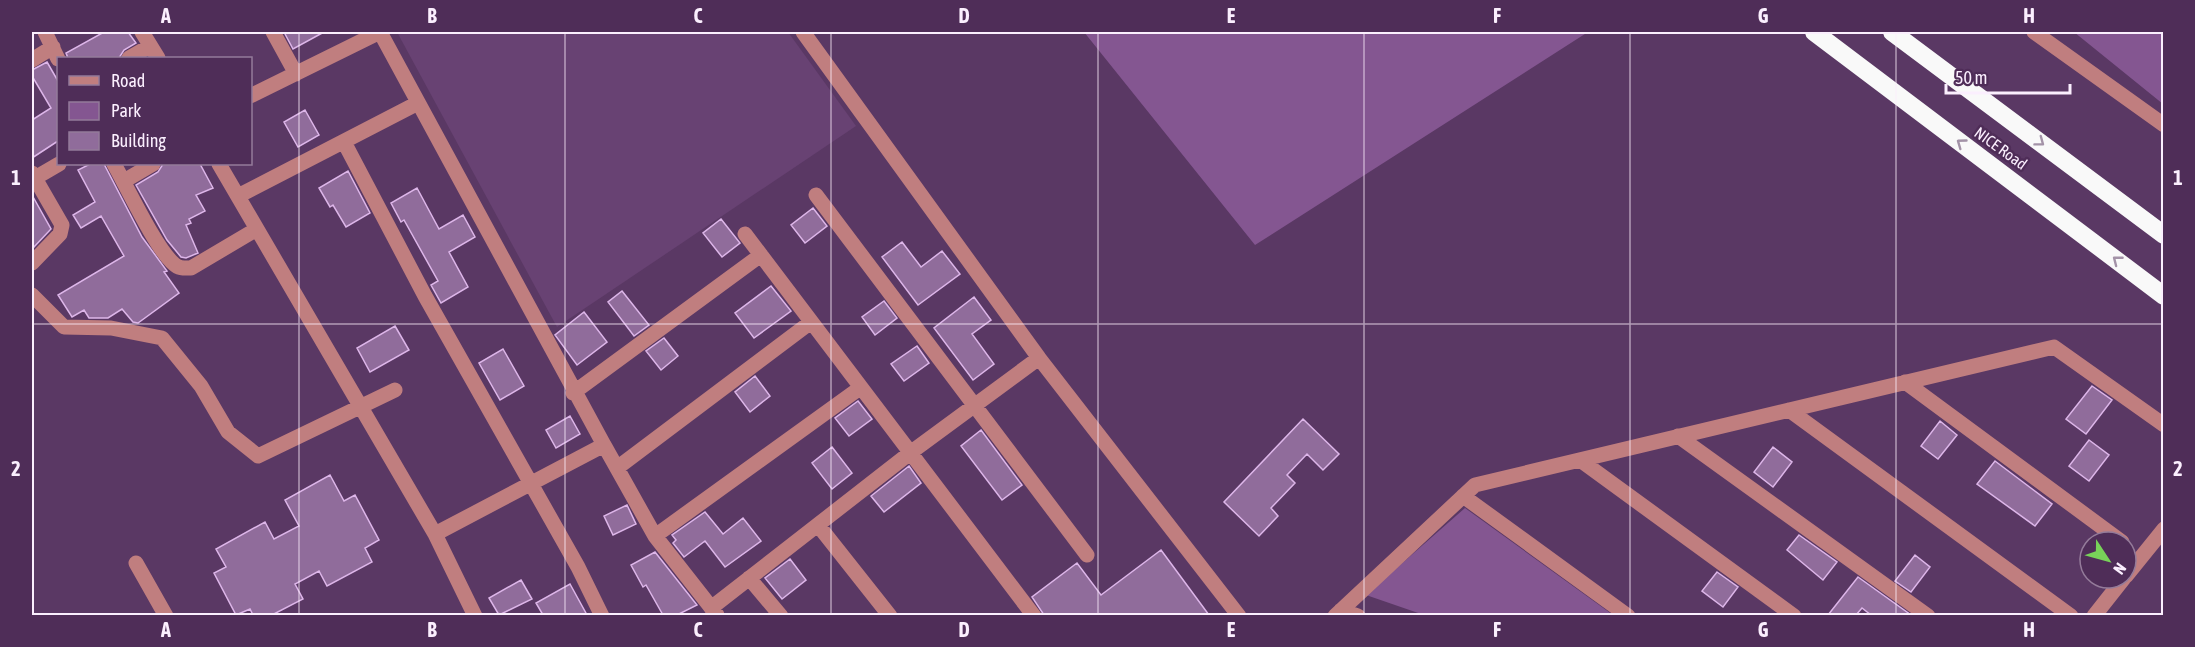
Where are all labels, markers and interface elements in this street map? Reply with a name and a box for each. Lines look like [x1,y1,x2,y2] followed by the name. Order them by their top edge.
[160,4,171,27] text: A
[427,4,437,27] text: B
[694,4,703,27] text: C
[958,4,970,27] text: D
[1227,4,1236,27] text: E
[1493,4,1501,27] text: F
[1758,4,1769,27] text: G
[2023,4,2035,27] text: H
[57,57,252,165] legend
[1946,57,2070,95] scale bar
[1955,67,1987,88] text: 50 m
[111,70,145,91] text: Road
[111,100,141,121] text: Park
[1971,123,2031,173] street label: NICE Road
[111,130,166,151] text: Building
[2033,135,2044,146] one-way arrow
[1957,139,1968,150] one-way arrow
[11,166,21,189] text: 1
[2173,166,2183,189] text: 1
[2113,257,2124,268] one-way arrow
[11,457,21,480] text: 2
[2173,457,2183,480] text: 2
[2078,530,2138,590] north arrow
[2110,560,2130,578] text: N
[160,618,171,641] text: A
[427,618,437,641] text: B
[694,618,703,641] text: C
[958,618,970,641] text: D
[1227,618,1236,641] text: E
[1493,618,1501,641] text: F
[1758,618,1769,641] text: G
[2023,618,2035,641] text: H

